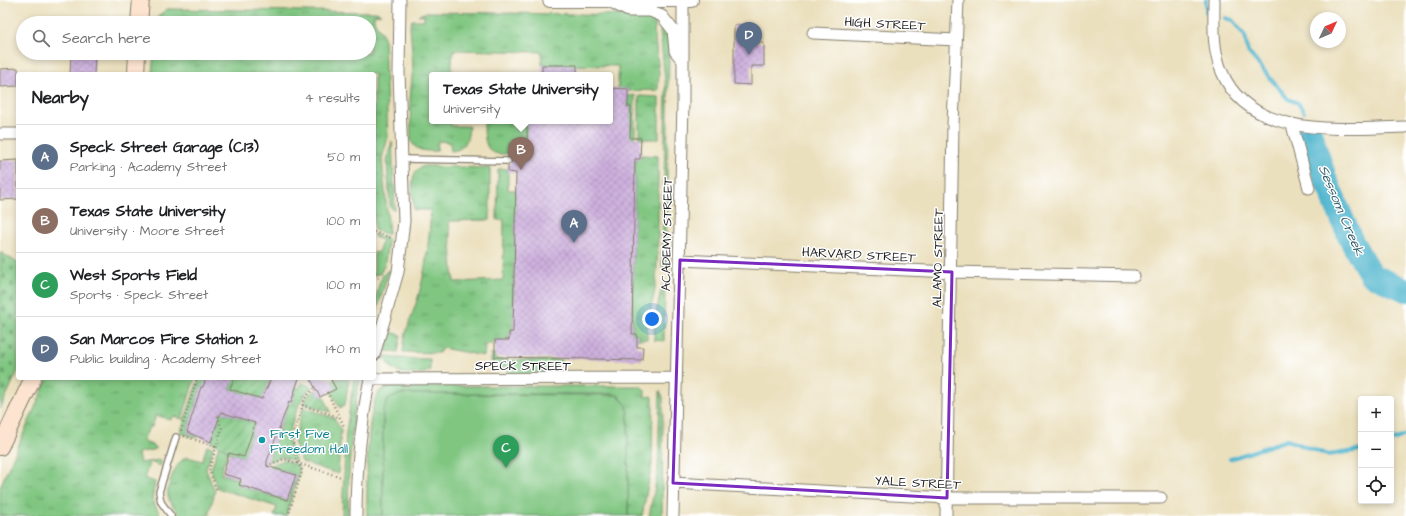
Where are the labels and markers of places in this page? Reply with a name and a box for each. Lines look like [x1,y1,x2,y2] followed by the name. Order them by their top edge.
[736,22,762,55] pin: D
[508,137,534,170] pin: B
[561,210,587,243] pin: A
[270,425,348,458] place label: First Five Freedom Hall
[257,435,267,445] marker: First Five Freedom Hall
[493,435,519,468] pin: C

